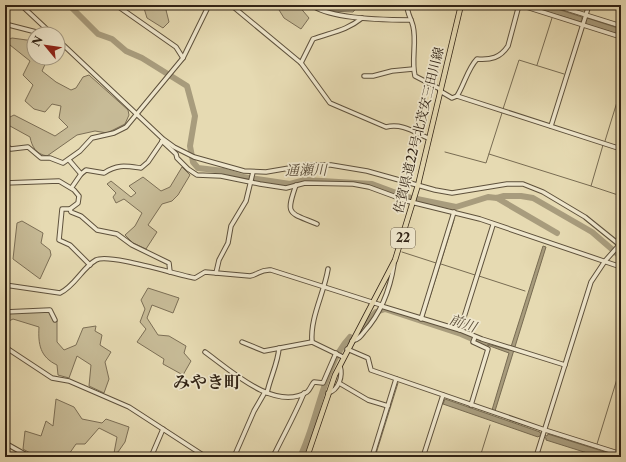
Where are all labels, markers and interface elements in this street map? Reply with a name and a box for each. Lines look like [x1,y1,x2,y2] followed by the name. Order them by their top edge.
[26,26,66,66] north arrow
[29,33,46,49] text: N
[390,45,446,215] street label: 佐賀県道22号北茂安三田川線
[285,161,329,179] water label: 通瀬川
[391,228,415,248] road number: 22
[447,310,481,337] water label: 前川
[173,372,241,392] district label: みやき町

